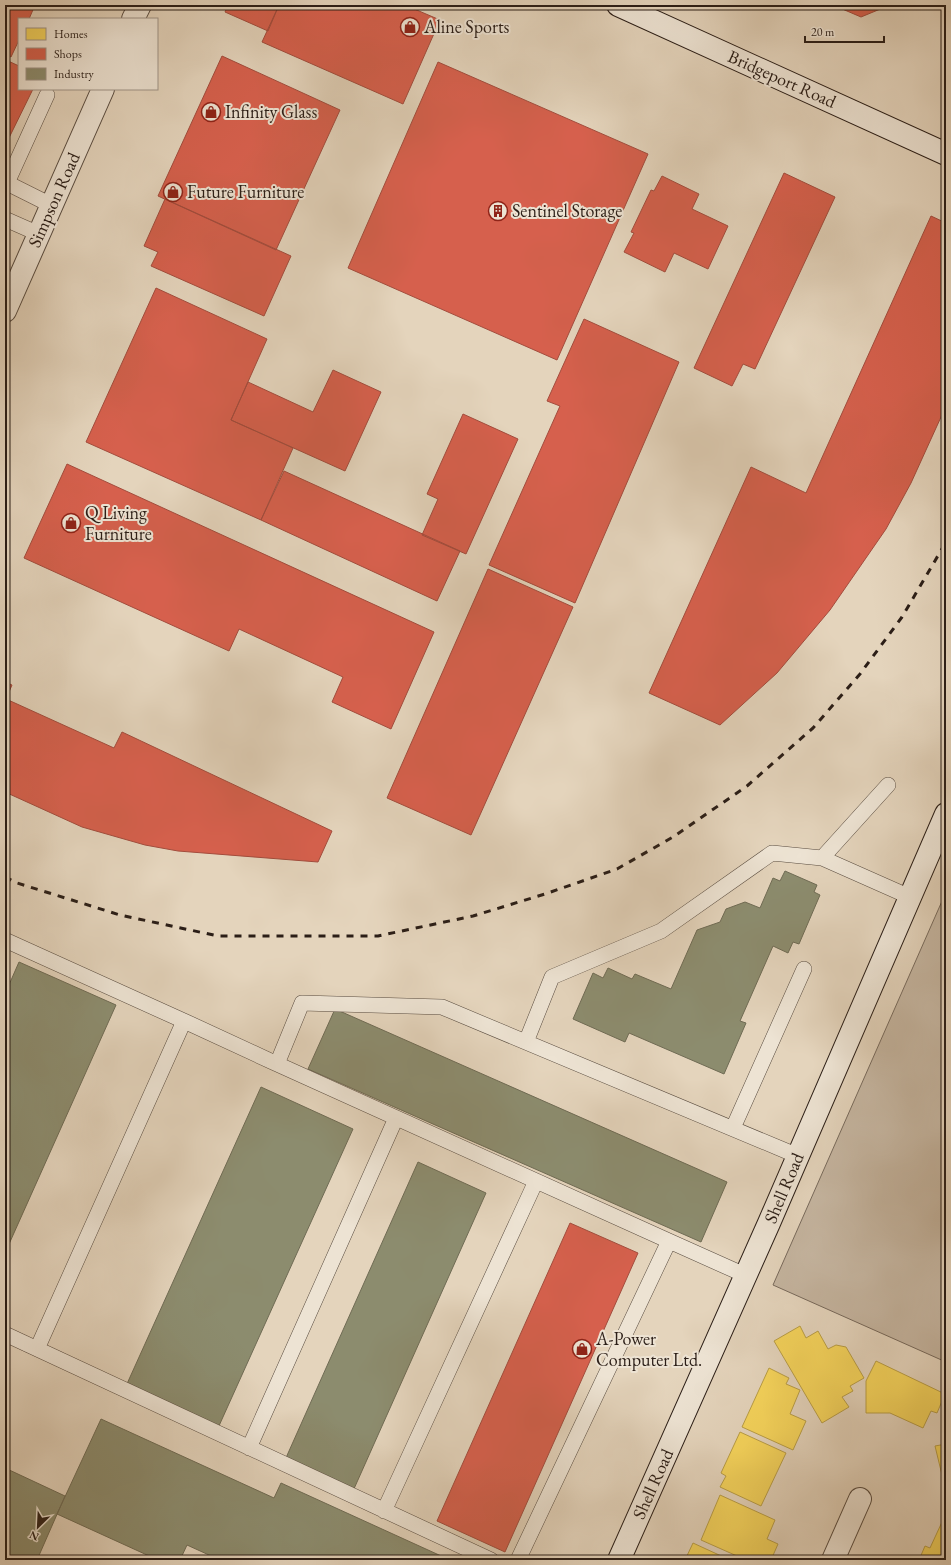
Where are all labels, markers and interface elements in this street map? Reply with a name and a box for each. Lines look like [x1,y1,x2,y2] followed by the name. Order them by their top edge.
[423,15,510,38] place label: Aline Sports
[399,16,421,38] shop icon: Aline Sports
[18,18,158,90] legend
[805,18,884,44] scale bar
[811,24,835,40] text: 20 m
[54,26,88,42] text: Homes
[724,44,841,113] street label: Bridgeport Road
[54,46,82,62] text: Shops
[54,66,94,82] text: Industry
[225,100,317,123] place label: Infinity Glass
[200,101,222,123] shop icon: Infinity Glass
[22,148,85,251] street label: Simpson Road
[187,180,304,203] place label: Future Furniture
[162,181,184,203] shop icon: Future Furniture
[512,199,622,222] place label: Sentinel Storage
[487,200,509,222] building icon: Sentinel Storage
[85,501,152,545] place label: Q Living Furniture
[60,512,82,534] shop icon: Q Living Furniture
[758,1148,809,1227] street label: Shell Road
[595,1327,702,1371] place label: A-Power Computer Ltd.
[571,1338,593,1360] shop icon: A-Power Computer Ltd.
[627,1444,679,1523] street label: Shell Road
[18,1507,58,1547] north arrow
[27,1528,41,1544] text: N

